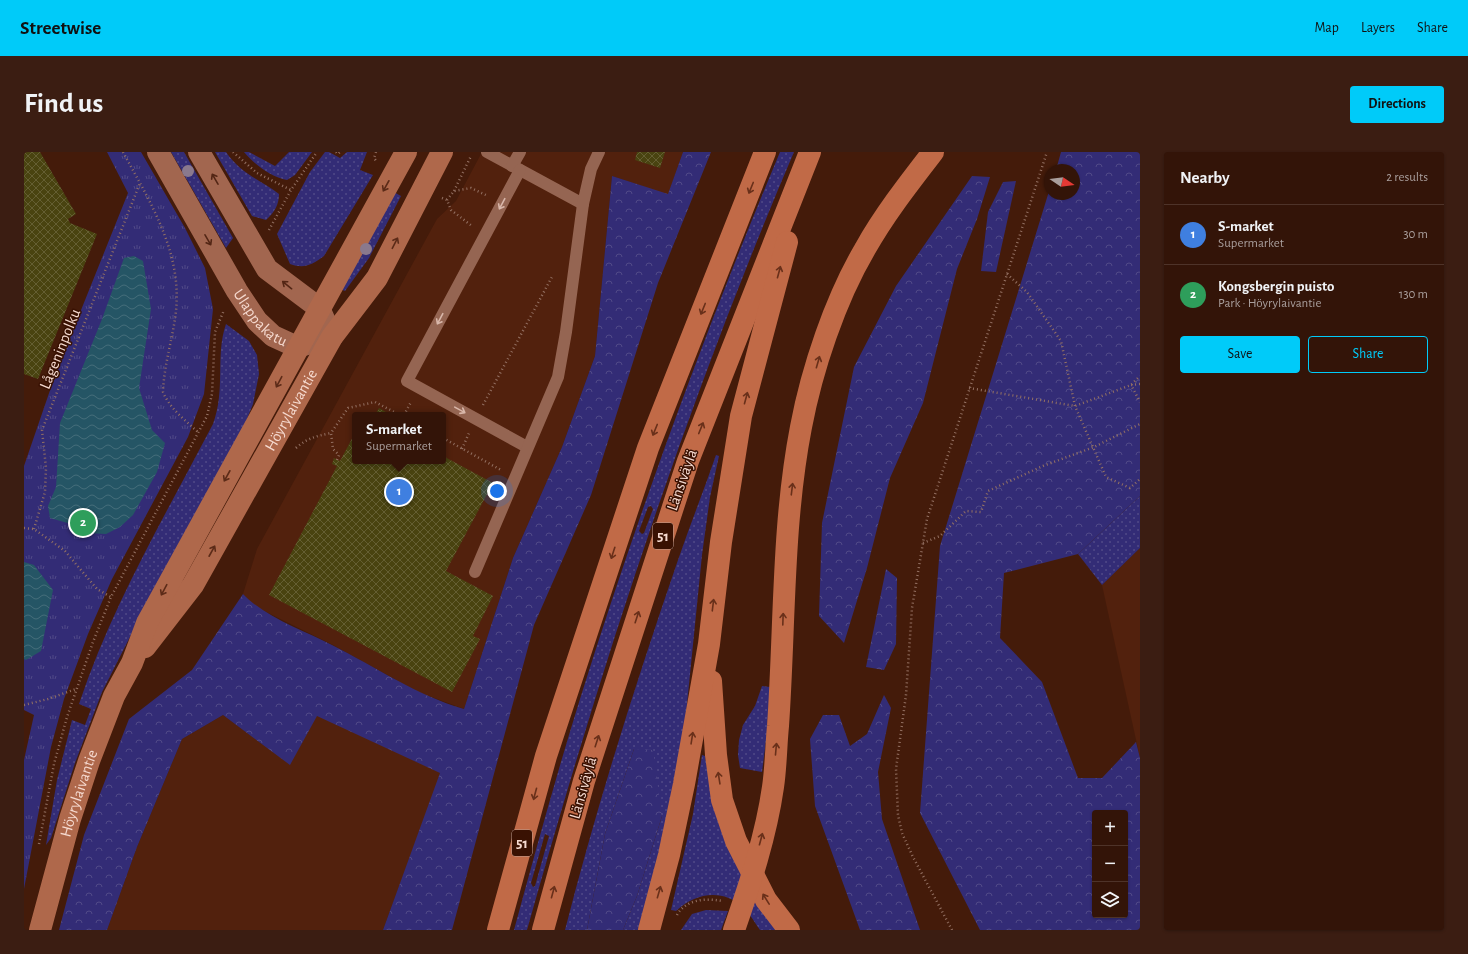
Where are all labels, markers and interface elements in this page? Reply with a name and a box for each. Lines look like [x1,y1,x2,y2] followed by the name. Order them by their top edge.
[20,19,101,38] text: Streetwise
[1314,21,1339,35] text: Map
[1361,21,1395,35] text: Layers
[1417,21,1448,35] text: Share
[1350,86,1444,123] button: Directions
[24,90,103,118] text: Find us
[1044,164,1080,200] north arrow
[1180,169,1230,186] text: Nearby
[1386,171,1428,184] text: 2 results
[210,173,218,185] one-way arrow
[382,180,390,192] one-way arrow
[746,182,754,194] one-way arrow
[498,198,505,210] one-way arrow
[1218,219,1274,234] text: S-market
[1191,228,1195,241] text: 1
[1403,228,1428,241] text: 30 m
[204,234,212,246] one-way arrow
[1218,237,1284,250] text: Supermarket
[392,238,399,250] one-way arrow
[776,266,783,279] one-way arrow
[1218,279,1334,294] text: Kongsbergin puisto
[282,281,293,290] one-way arrow
[230,286,290,349] street label: Ulappakatu
[1190,288,1196,301] text: 2
[1399,288,1428,301] text: 130 m
[1218,297,1322,310] text: Park · Höyrylaivantie
[698,303,706,315] one-way arrow
[37,307,83,391] street label: Lågeninpolku
[436,313,444,325] one-way arrow
[1180,336,1300,373] button: Save
[1308,336,1428,373] button: Share
[815,356,822,369] one-way arrow
[262,366,320,454] street label: Höyrylaivantie
[275,375,282,387] one-way arrow
[743,391,750,404] one-way arrow
[453,406,465,414] one-way arrow
[352,412,446,464] popup
[366,422,422,437] text: S-market
[698,422,705,434] one-way arrow
[651,424,659,436] one-way arrow
[366,440,432,453] text: Supermarket
[664,447,701,513] street label: Länsiväylä
[223,470,230,482] one-way arrow
[386,477,412,507] pin: 1
[487,481,507,501] your location
[789,483,796,496] one-way arrow
[70,508,96,538] pin: 2
[653,523,673,549] road number: 51
[208,545,216,557] one-way arrow
[609,546,616,559] one-way arrow
[160,584,168,596] one-way arrow
[709,599,717,612] one-way arrow
[634,611,641,624] one-way arrow
[779,613,787,626] one-way arrow
[688,732,696,745] one-way arrow
[594,734,601,747] one-way arrow
[772,743,779,756] one-way arrow
[57,747,101,839] street label: Höyrylaivantie
[567,755,600,821] street label: Länsiväylä
[715,772,723,785] one-way arrow
[531,787,538,800] one-way arrow
[1092,810,1128,918] map controls
[1092,810,1128,846] button: +
[512,830,532,856] road number: 51
[758,833,765,846] one-way arrow
[1092,846,1128,882] button: −
[1092,882,1128,918] button: layers
[550,886,557,899] one-way arrow
[656,886,663,899] one-way arrow
[761,893,769,905] one-way arrow

